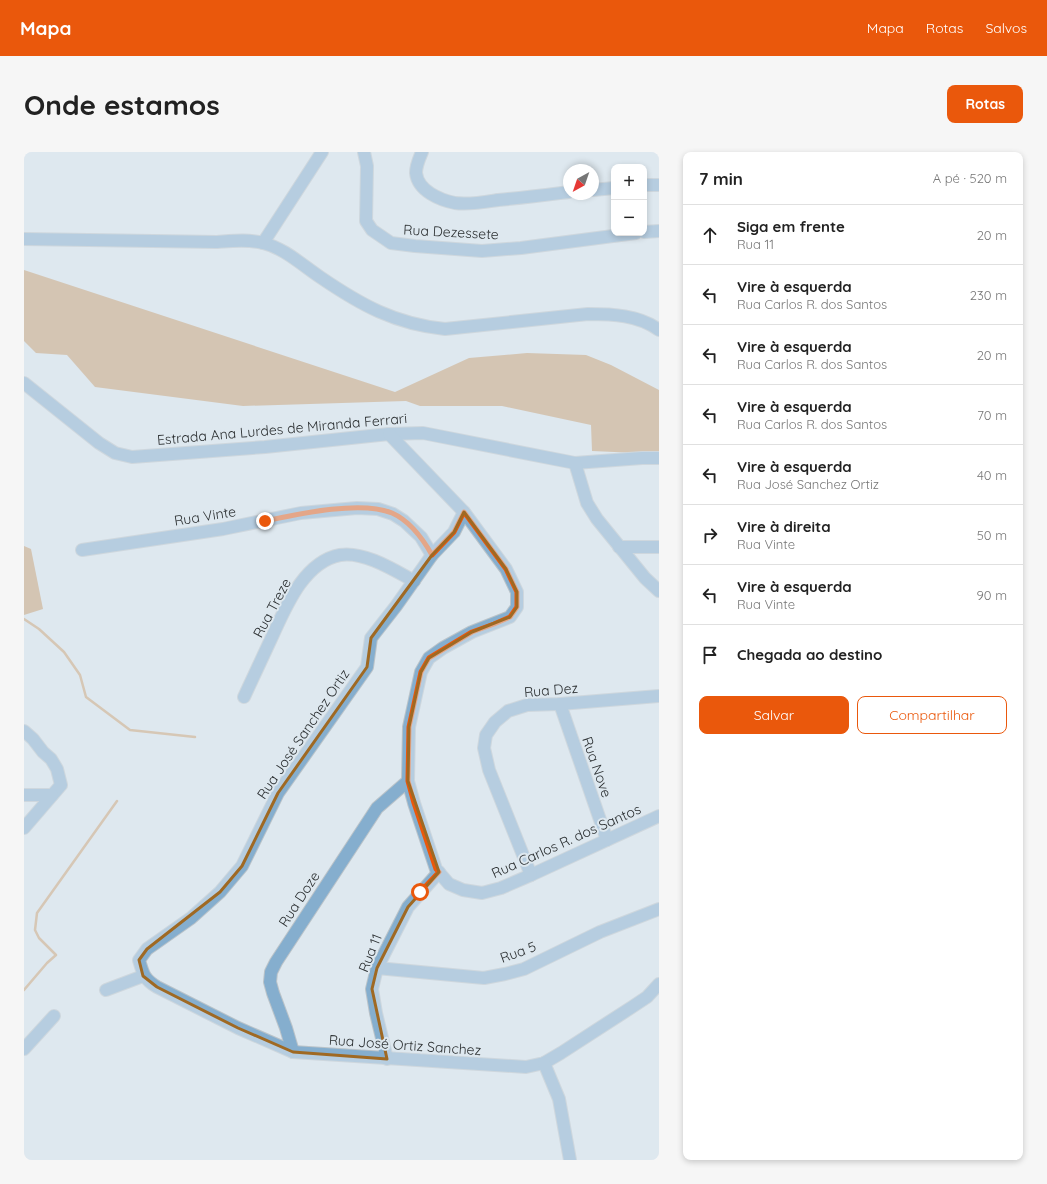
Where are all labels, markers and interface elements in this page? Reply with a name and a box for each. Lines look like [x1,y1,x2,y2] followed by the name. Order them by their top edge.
[20,16,71,40] text: Mapa
[867,19,904,37] text: Mapa
[926,19,963,37] text: Rotas
[985,19,1027,37] text: Salvos
[947,85,1023,123] button: Rotas
[24,87,220,122] text: Onde estamos
[563,164,599,200] north arrow
[611,164,647,236] map controls
[611,164,647,200] button: +
[699,168,743,189] text: 7 min
[933,170,1007,186] text: A pé · 520 m
[611,200,647,236] button: −
[737,217,845,236] text: Siga em frente
[403,221,499,243] street label: Rua Dezessete
[699,224,721,246] icon: ahead
[977,227,1007,243] text: 20 m
[737,236,774,252] text: Rua 11
[737,277,852,296] text: Vire à esquerda
[699,284,721,306] icon: left
[970,287,1007,303] text: 230 m
[737,296,887,312] text: Rua Carlos R. dos Santos
[737,337,852,356] text: Vire à esquerda
[699,344,721,366] icon: left
[977,347,1007,363] text: 20 m
[737,356,887,372] text: Rua Carlos R. dos Santos
[737,397,852,416] text: Vire à esquerda
[699,404,721,426] icon: left
[977,407,1007,423] text: 70 m
[156,409,408,449] street label: Estrada Ana Lurdes de Miranda Ferrari
[737,416,887,432] text: Rua Carlos R. dos Santos
[737,457,852,476] text: Vire à esquerda
[699,464,721,486] icon: left
[977,467,1007,483] text: 40 m
[737,476,879,492] text: Rua José Sanchez Ortiz
[173,502,237,530] street label: Rua Vinte
[256,512,274,530] route end
[737,517,831,536] text: Vire à direita
[699,524,721,546] icon: right
[977,527,1007,543] text: 50 m
[737,536,795,552] text: Rua Vinte
[249,575,295,641] street label: Rua Treze
[737,577,852,596] text: Vire à esquerda
[699,584,721,606] icon: left
[977,587,1007,603] text: 90 m
[737,596,795,612] text: Rua Vinte
[699,644,721,666] icon: arrive
[737,645,882,664] text: Chegada ao destino
[253,665,353,802] street label: Rua José Sanchez Ortiz
[523,679,579,701] street label: Rua Dez
[699,696,849,734] button: Salvar
[857,696,1007,734] button: Compartilhar
[578,734,616,800] street label: Rua Nove
[488,800,644,882] street label: Rua Carlos R. dos Santos
[274,868,324,930] street label: Rua Doze
[411,883,429,901] route start
[354,931,386,975] street label: Rua 11
[497,937,539,967] street label: Rua 5
[328,1031,482,1059] street label: Rua José Ortiz Sanchez

